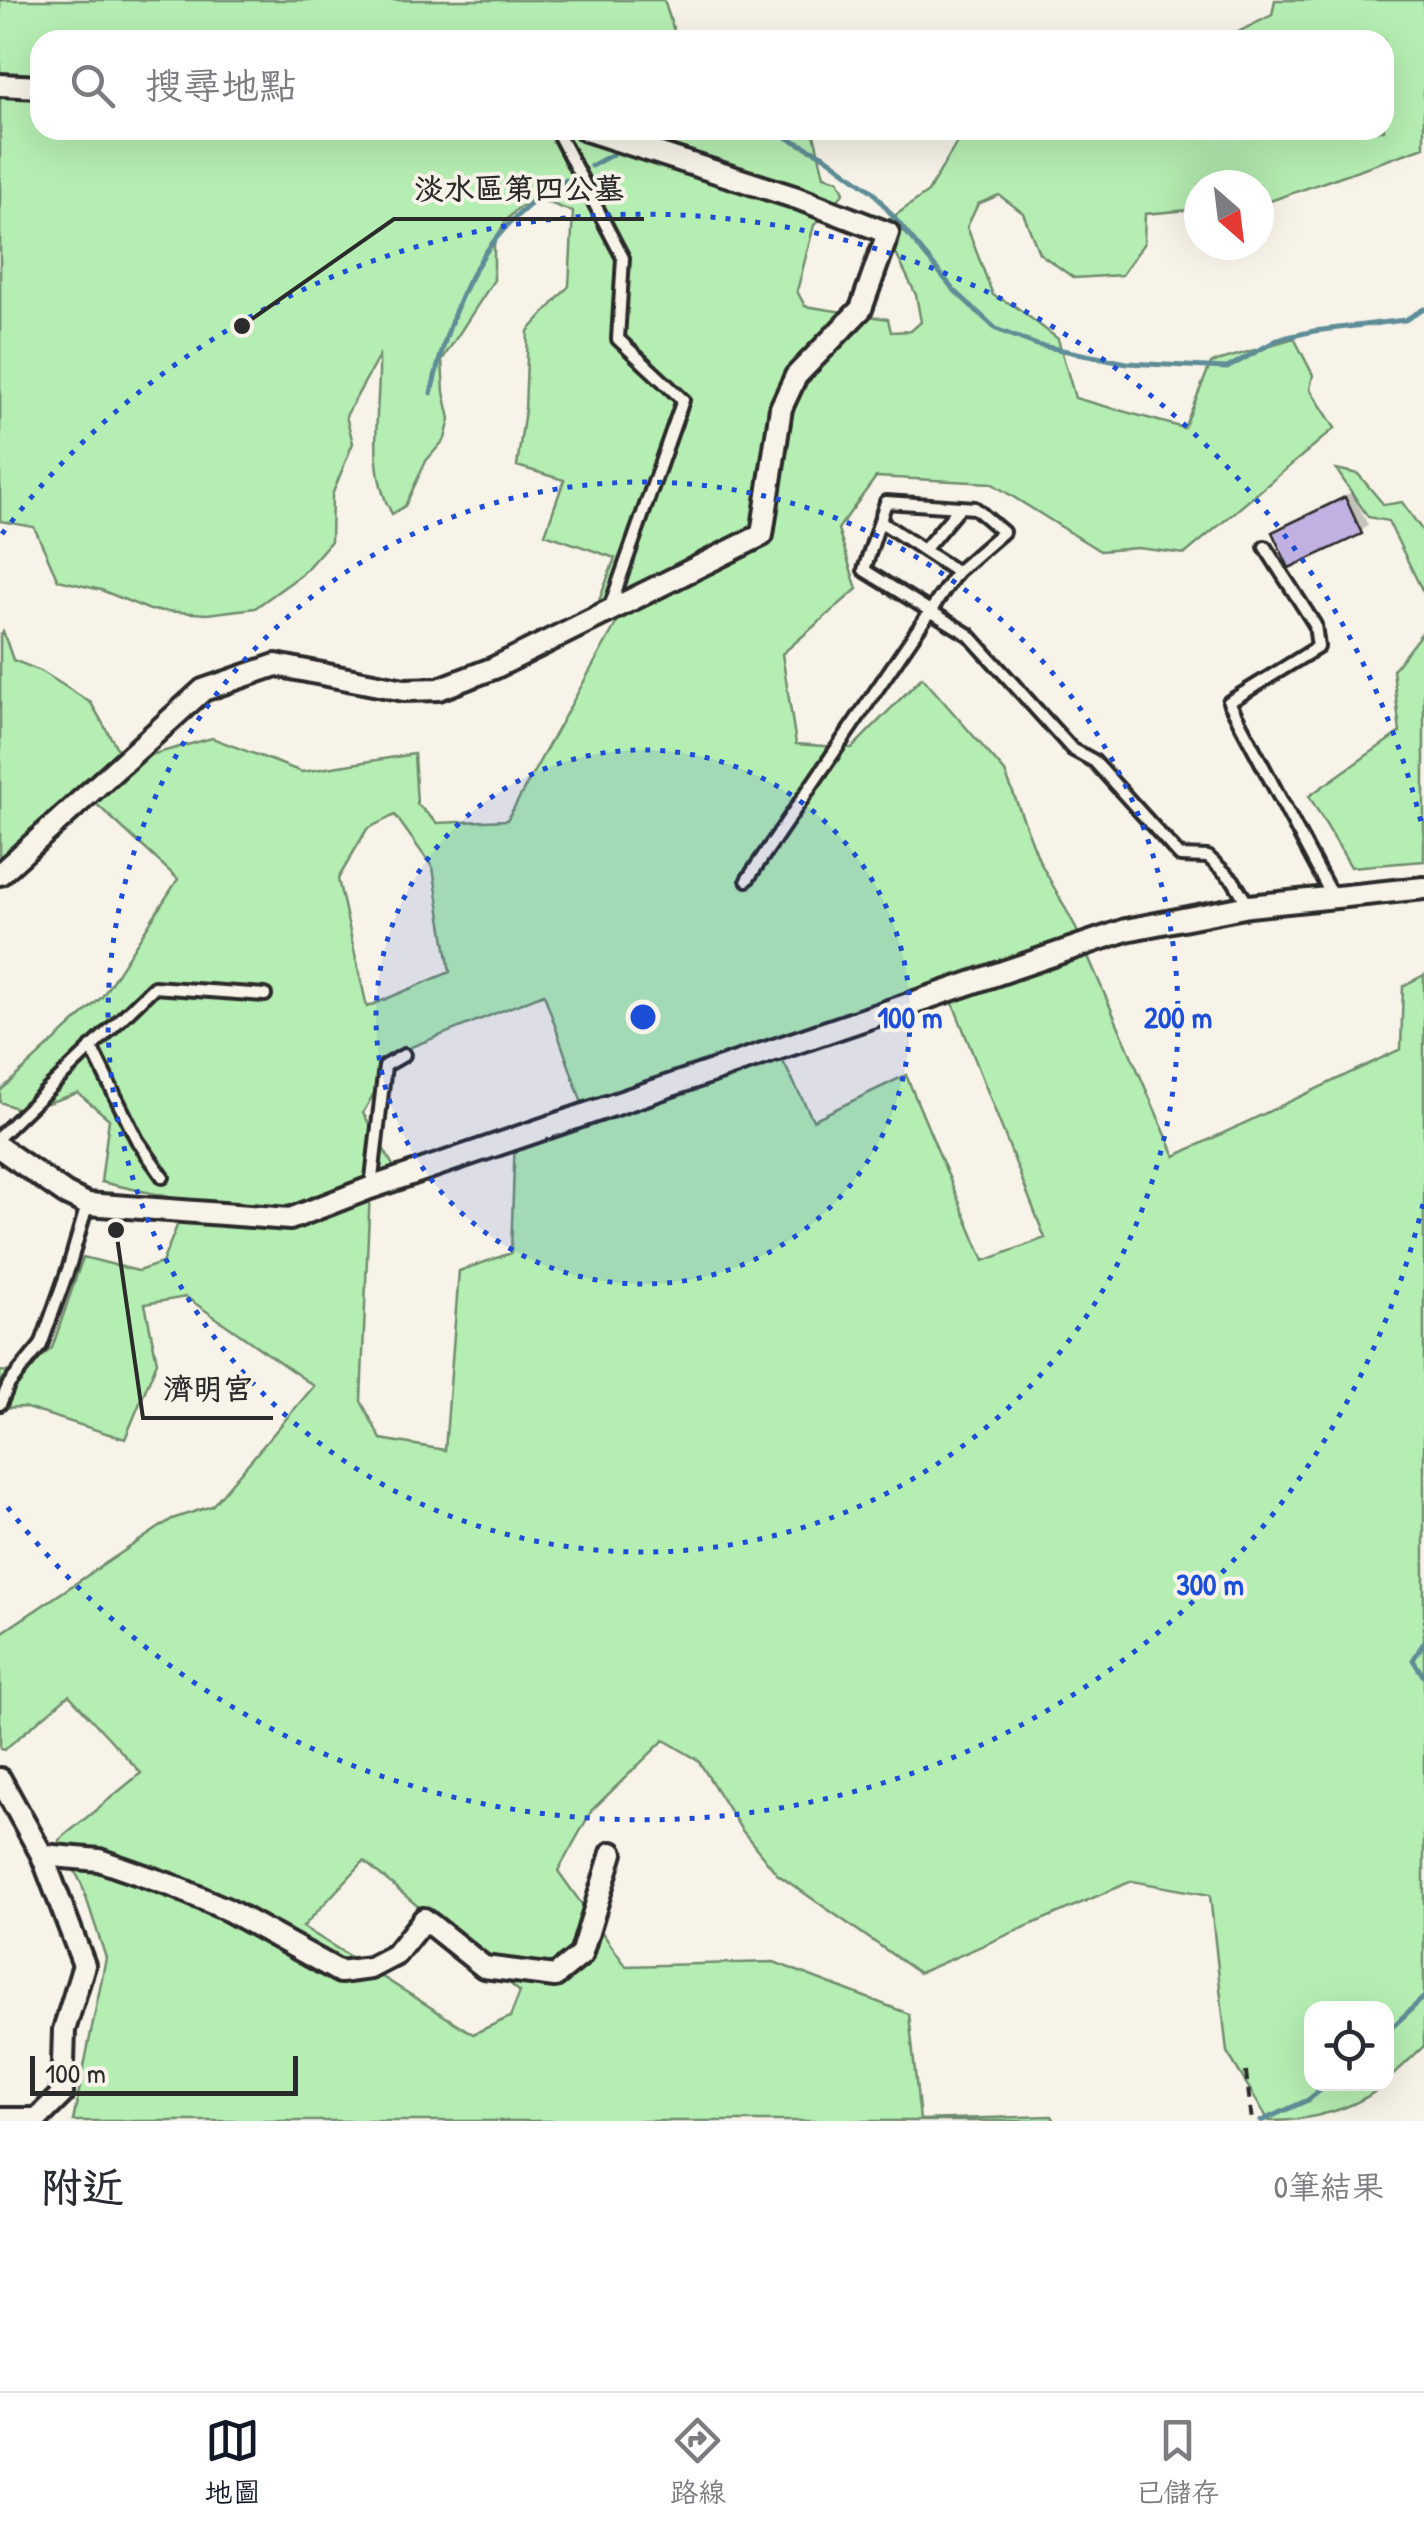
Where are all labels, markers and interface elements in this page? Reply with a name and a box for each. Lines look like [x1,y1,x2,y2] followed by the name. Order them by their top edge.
[30,30,1394,140] search box
[65,58,120,113] icon: search
[145,59,297,111] text: 搜尋地點
[394,159,644,219] callout: 淡水區第四公墓
[414,168,624,208] text: 淡水區第四公墓
[1184,170,1274,260] north arrow
[877,997,943,1037] text: 100 m
[1144,997,1212,1037] text: 200 m
[625,999,661,1035] centre of rings
[143,1358,273,1418] callout: 濟明宮
[163,1368,253,1408] text: 濟明宮
[1176,1564,1244,1604] text: 300 m
[1304,2001,1394,2091] map controls
[1304,2001,1394,2091] button: locate
[30,2051,298,2096] scale bar
[45,2054,106,2092] text: 100 m
[40,2158,124,2215] text: 附近
[1274,2165,1384,2208] text: 0筆結果
[205,2413,261,2511] tab: 地圖
[670,2413,726,2511] tab: 路線
[1135,2413,1219,2511] tab: 已儲存

